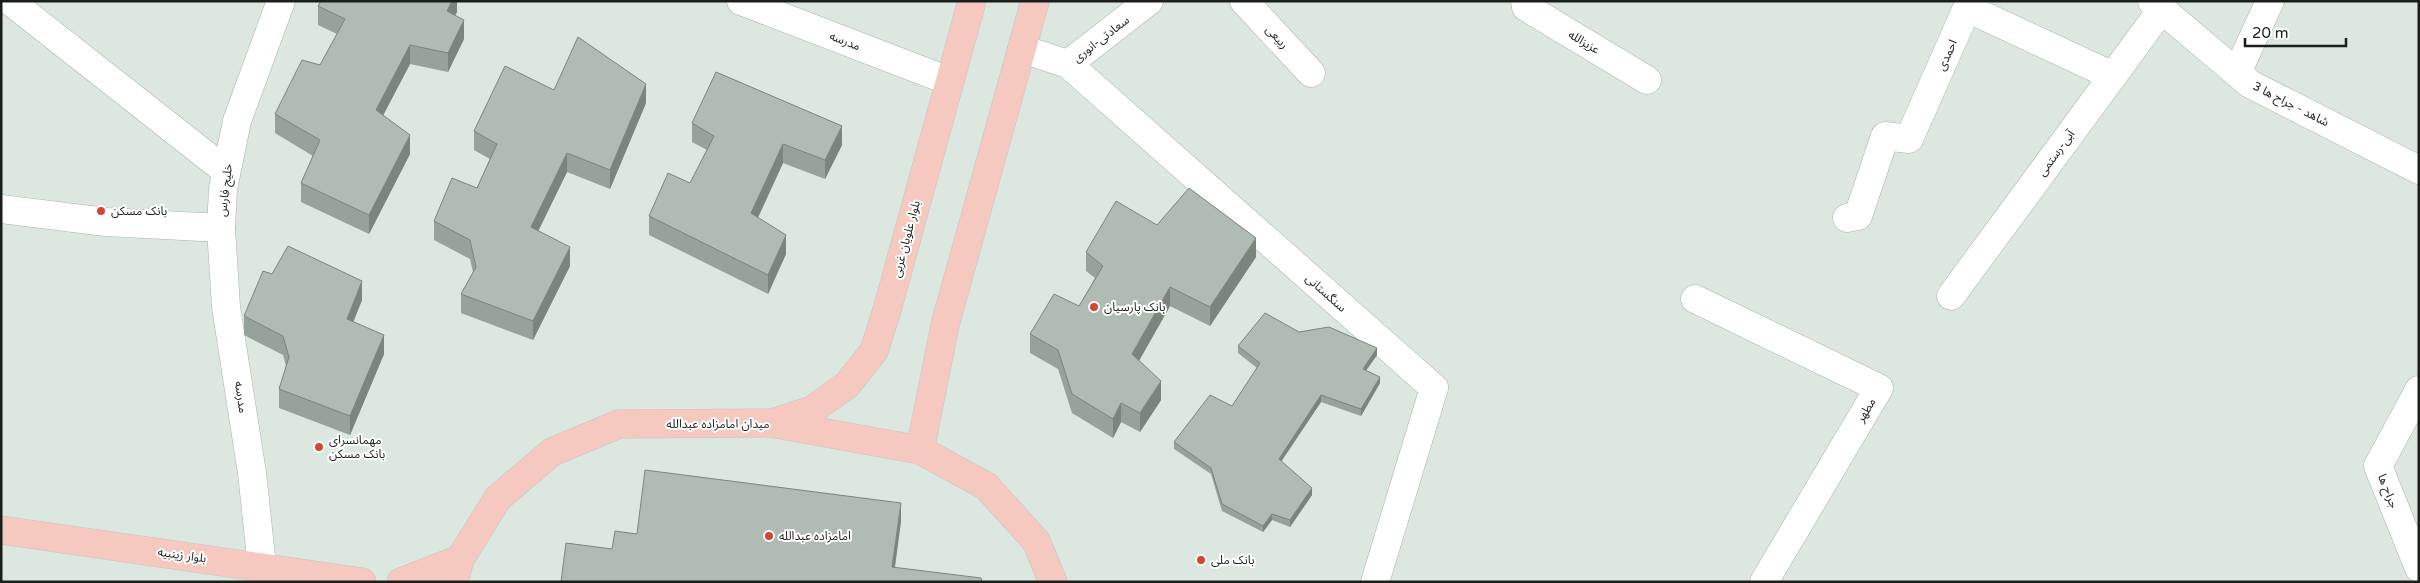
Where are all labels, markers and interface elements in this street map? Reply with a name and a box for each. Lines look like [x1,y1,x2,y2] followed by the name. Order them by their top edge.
[1070,13,1132,65] street label: سعادتی-انوری
[2245,15,2346,47] scale bar
[1263,22,1291,52] street label: ربیعی
[2252,24,2289,42] text: 20 m
[1566,27,1602,57] street label: عزیزالله
[828,29,862,53] street label: مدرسه
[1934,37,1960,73] street label: احمدی
[2250,79,2331,131] street label: شاهد - جراح ها 3
[2035,127,2078,179] street label: آبی-رستمی
[215,163,237,218] street label: خلیج فارس
[889,199,923,279] street label: بلوار علویان غربی
[111,204,167,218] place label: بانک مسکن
[95,205,107,217] marker: بانک مسکن
[1303,271,1349,315] street label: سنگستانی
[1104,300,1166,315] place label: بانک پارسیان
[1088,301,1100,313] marker: بانک پارسیان
[232,380,250,414] street label: مدرسه
[1853,395,1879,425] street label: مطهر
[666,417,770,431] street label: میدان امامزاده عبدالله
[329,433,385,461] place label: مهمانسرای بانک مسکن
[313,441,325,453] marker: مهمانسرای بانک مسکن
[2373,472,2401,511] street label: جراح ها
[779,529,851,543] place label: امامزاده عبدالله
[763,530,775,542] marker: امامزاده عبدالله
[157,545,207,565] street label: بلوار زینبیه
[1211,553,1255,567] place label: بانک ملی
[1195,554,1207,566] marker: بانک ملی

